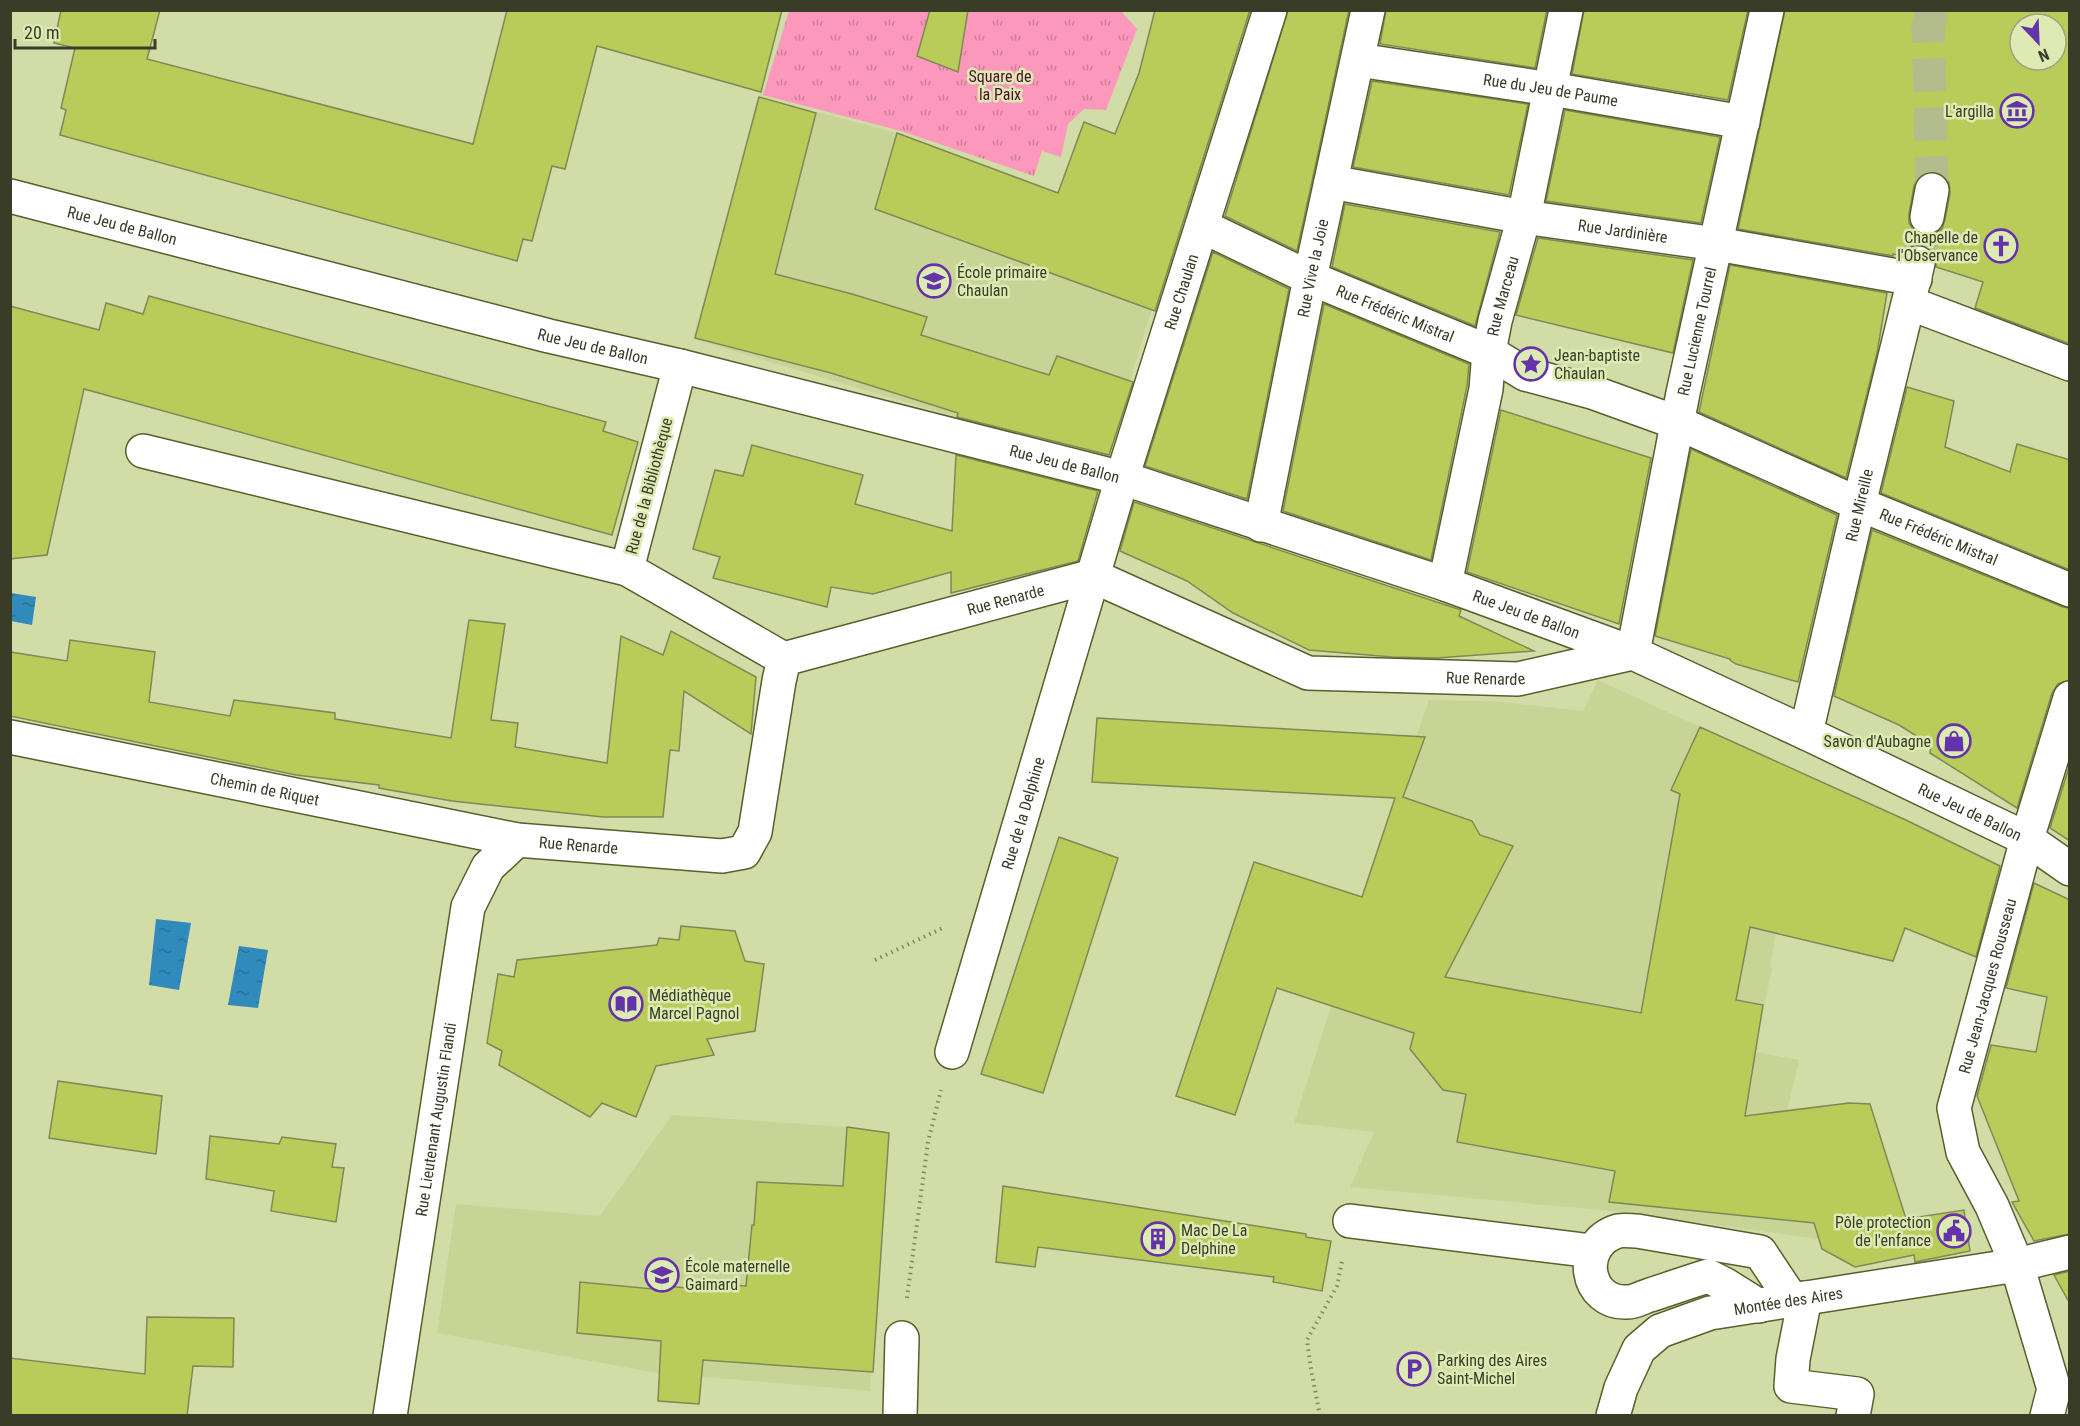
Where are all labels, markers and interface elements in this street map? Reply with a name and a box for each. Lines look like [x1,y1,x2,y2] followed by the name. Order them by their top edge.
[15,12,154,50] scale bar
[2008,12,2068,72] north arrow
[24,22,59,43] text: 20 m
[2035,45,2052,66] text: N
[968,67,1032,104] park label: Square de la Paix
[1482,69,1620,110] street label: Rue du Jeu de Paume
[1999,93,2035,129] museum icon: L'argilla
[1945,102,1994,121] place label: L'argilla
[65,202,179,249] street label: Rue Jeu de Ballon
[1577,215,1669,246] street label: Rue Jardinière
[1293,217,1332,319] street label: Rue Vive la Joie
[1897,228,1978,265] place label: Chapelle de l'Observance
[1983,228,2019,264] church icon: Chapelle de l'Observance
[1160,251,1202,332] street label: Rue Chaulan
[1483,254,1522,338] street label: Rue Marceau
[916,263,952,299] school or university icon: École primaire Chaulan
[957,263,1047,300] place label: École primaire Chaulan
[1673,265,1720,397] street label: Rue Lucienne Tourrel
[1333,280,1457,346] street label: Rue Frédéric Mistral
[536,324,650,368] street label: Rue Jeu de Ballon
[1513,346,1549,382] place icon: Jean-baptiste Chaulan
[1554,346,1640,383] place label: Jean-baptiste Chaulan
[622,416,676,556] street label: Rue de la Bibliothèque
[1008,440,1122,486] street label: Rue Jeu de Ballon
[1841,467,1877,543] street label: Rue Mireille
[1877,504,2001,569] street label: Rue Frédéric Mistral
[965,580,1046,619] street label: Rue Renarde
[1470,586,1583,642] street label: Rue Jeu de Ballon
[1446,667,1527,688] street label: Rue Renarde
[1936,723,1972,759] shop icon: Savon d'Aubagne
[1824,732,1931,751] place label: Savon d'Aubagne
[997,755,1048,872] street label: Rue de la Delphine
[209,768,321,809] street label: Chemin de Riquet
[1915,779,2025,845] street label: Rue Jeu de Ballon
[538,832,619,857] street label: Rue Renarde
[1954,896,2020,1076] street label: Rue Jean-Jacques Rousseau
[608,986,644,1022] library icon: Médiathèque Marcel Pagnol
[649,986,740,1023] place label: Médiathèque Marcel Pagnol
[411,1021,460,1218] street label: Rue Lieutenant Augustin Flandi
[1835,1213,1931,1250] place label: Pôle protection de l'enfance
[1936,1213,1972,1249] public building icon: Pôle protection de l'enfance
[1140,1221,1176,1257] building icon: Mac De La Delphine
[1181,1221,1247,1258] place label: Mac De La Delphine
[644,1257,680,1293] school or university icon: École maternelle Gaimard
[685,1257,790,1294] place label: École maternelle Gaimard
[1732,1283,1844,1319] street label: Montée des Aires
[1396,1351,1432,1387] parking icon: Parking des Aires Saint-Michel
[1437,1351,1547,1388] place label: Parking des Aires Saint-Michel

